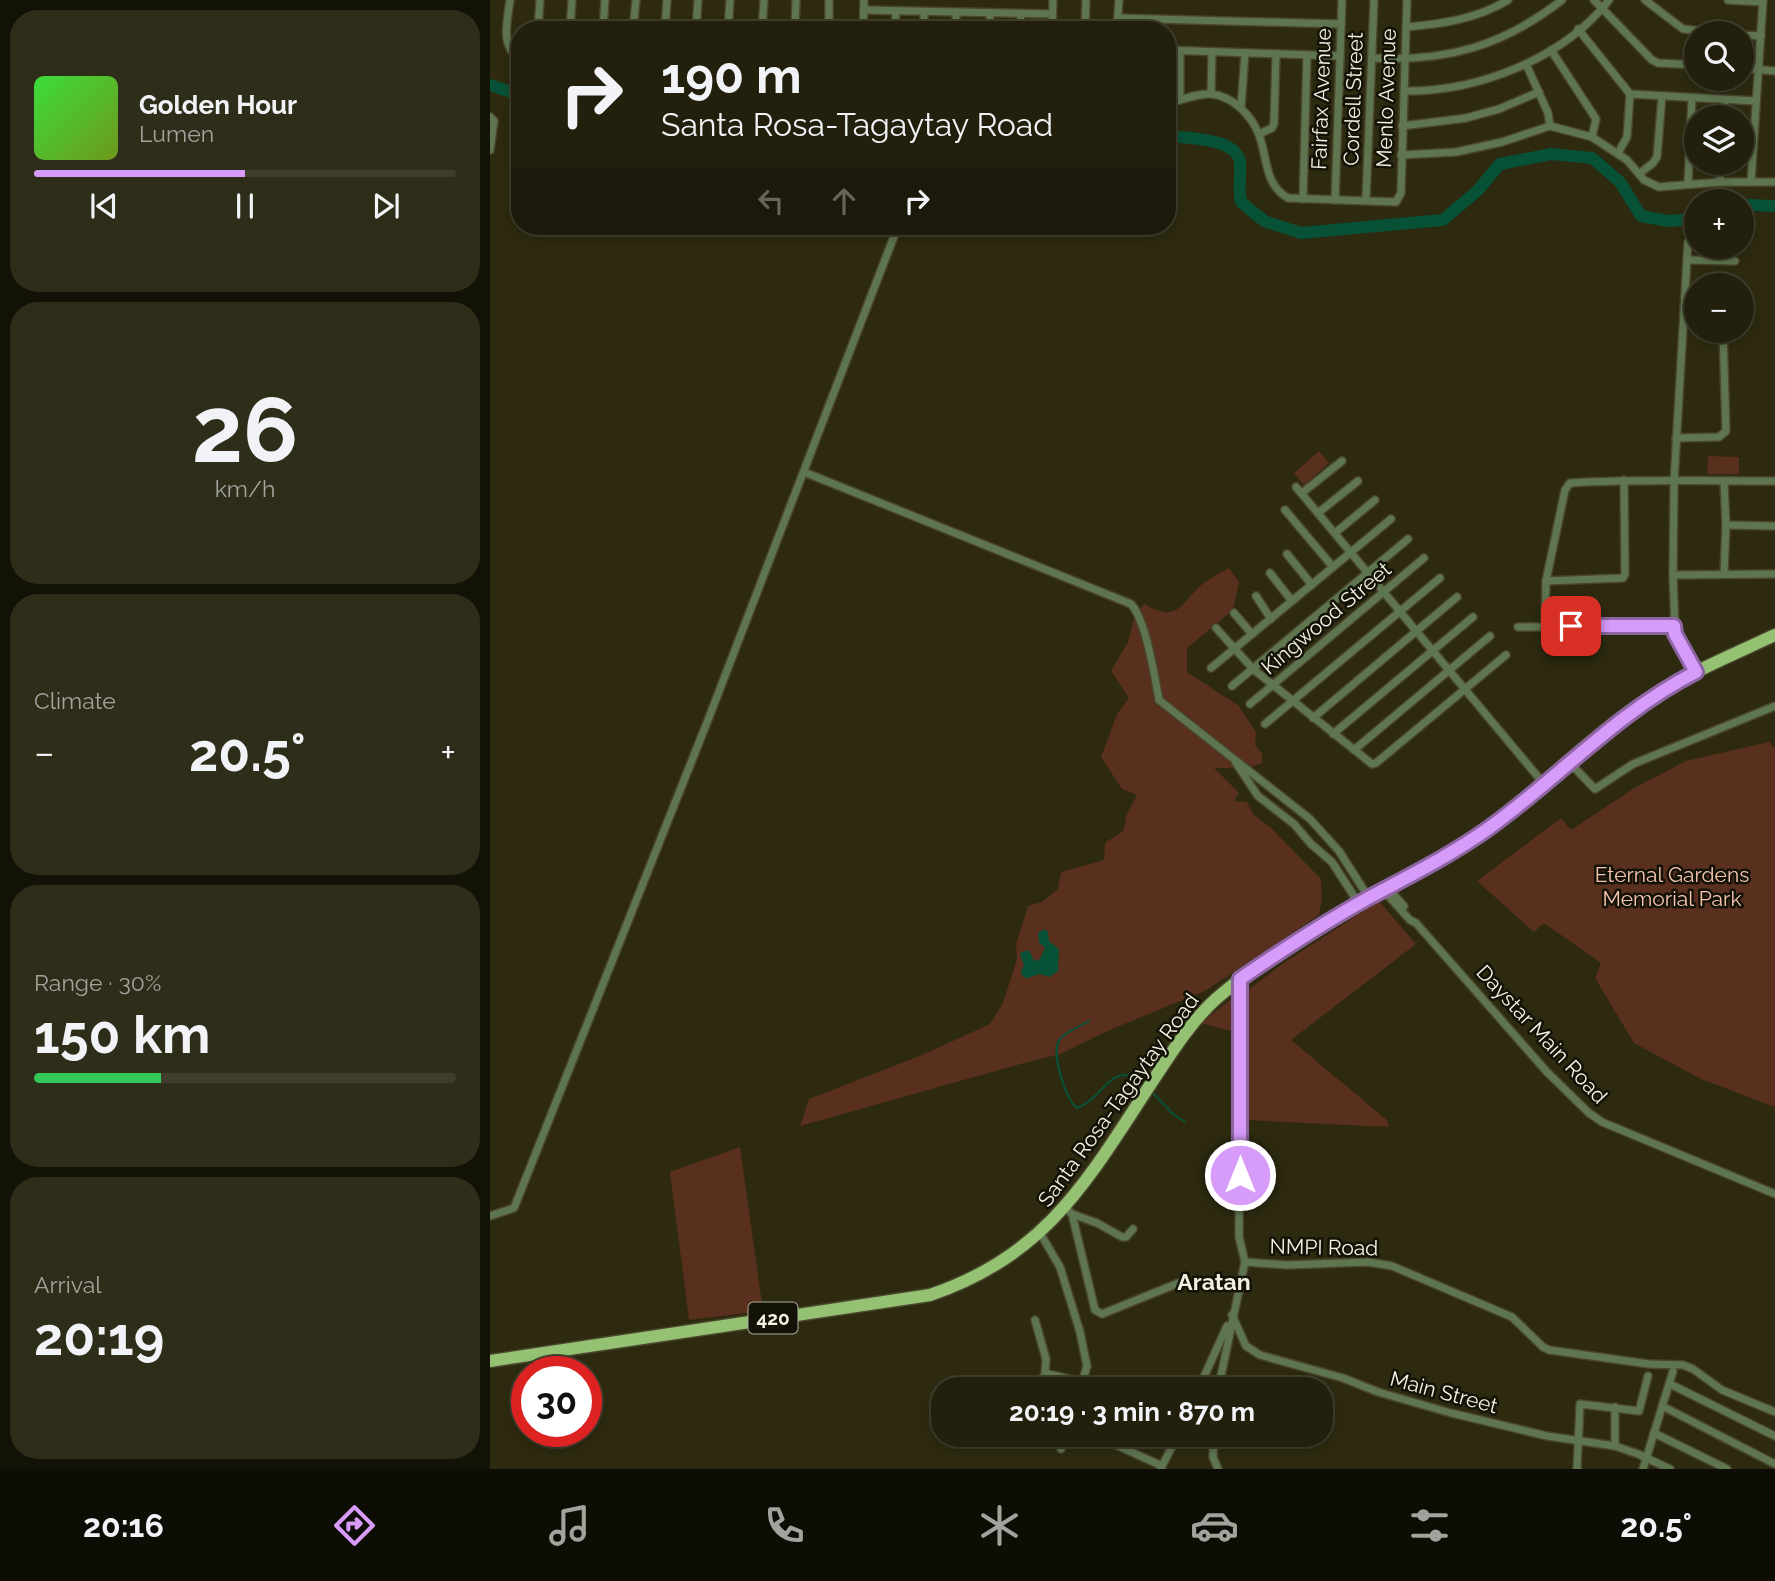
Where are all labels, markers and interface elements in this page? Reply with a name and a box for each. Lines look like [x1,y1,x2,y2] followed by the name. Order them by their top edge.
[1684,21,1754,343] map controls
[1684,21,1754,91] button: search
[1306,28,1336,170] street label: Fairfax Avenue
[1371,28,1401,168] street label: Menlo Avenue
[1338,32,1368,166] street label: Cordell Street
[661,47,802,104] text: 190 m
[546,49,637,140] icon: right
[139,90,297,120] text: Golden Hour
[1684,105,1754,175] button: layers
[661,106,1053,143] text: Santa Rosa-Tagaytay Road
[139,120,214,147] text: Lumen
[752,182,790,220] icon: left
[825,182,863,220] icon: ahead
[898,182,936,220] icon: right
[85,187,123,225] icon: previous
[226,187,264,225] icon: pause
[367,187,405,225] icon: next
[1684,189,1754,259] button: +
[1684,273,1754,343] button: −
[192,376,298,483] text: 26
[215,475,275,502] text: km/h
[1256,556,1396,680] street label: Kingwood Street
[1541,596,1601,656] pin
[1552,607,1590,645] icon: arrive
[34,687,116,714] text: Climate
[189,722,306,783] text: 20.5°
[34,730,54,775] text: −
[440,730,456,775] text: +
[1595,862,1749,911] park label: Eternal Gardens Memorial Park
[1471,960,1613,1108] street label: Daystar Main Road
[34,969,161,996] text: Range · 30%
[1032,989,1204,1211] street label: Santa Rosa-Tagaytay Road
[34,1004,210,1065] text: 150 km
[1203,1138,1277,1212] position arrow
[1269,1234,1379,1260] street label: NMPI Road
[1177,1268,1251,1295] district label: Aratan
[34,1271,101,1298] text: Arrival
[748,1302,798,1334] road number: 420
[34,1306,164,1367] text: 20:19
[511,1356,602,1447] speed limit sign: 30
[1388,1366,1500,1418] street label: Main Street
[1009,1397,1255,1427] text: 20:19 · 3 min · 870 m
[330,1501,379,1550] icon: directions
[545,1501,594,1550] icon: music
[760,1501,809,1550] icon: phone
[975,1501,1024,1550] icon: climate
[1190,1501,1239,1550] icon: car
[1405,1501,1454,1550] icon: filters
[83,1507,164,1544] text: 20:16
[1620,1507,1692,1544] text: 20.5°

